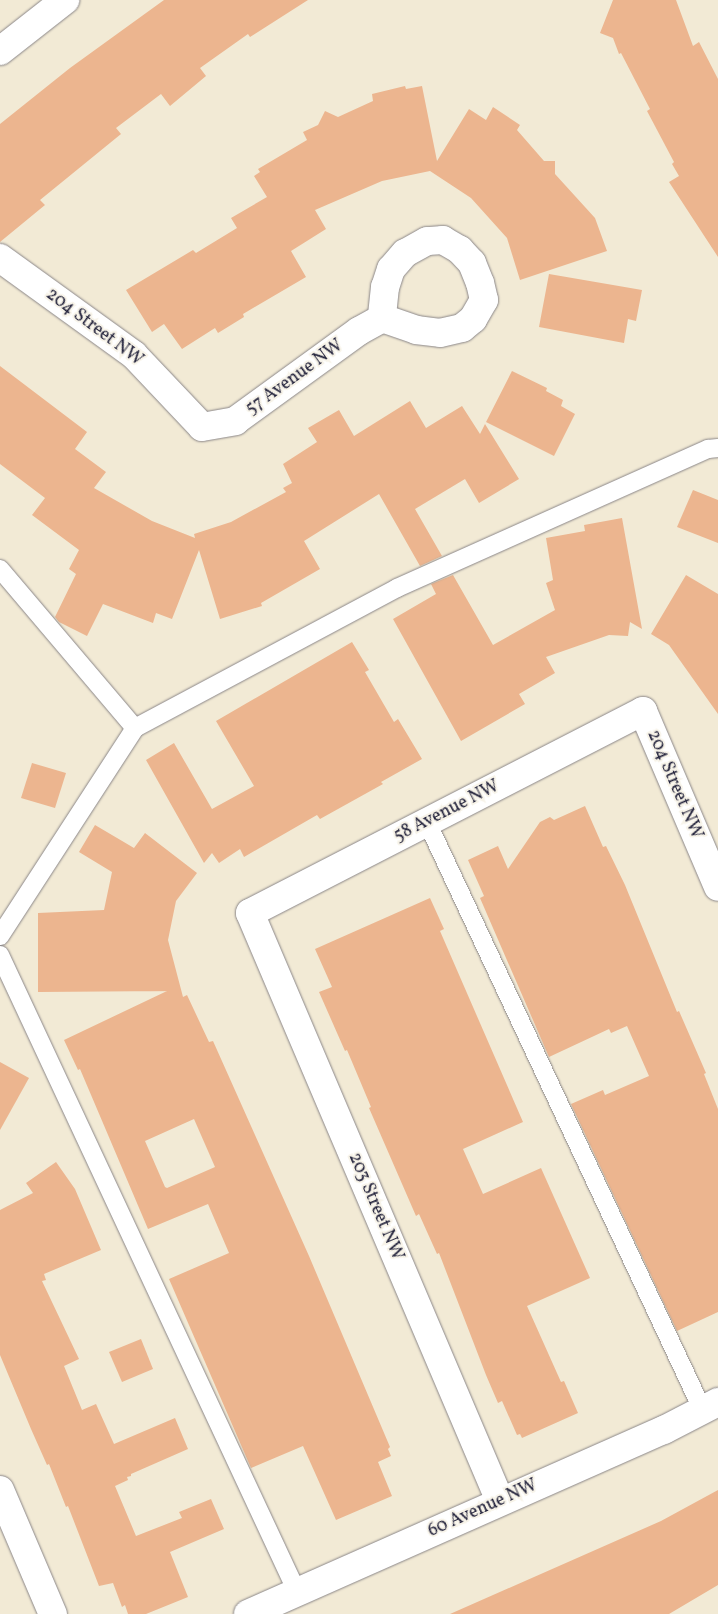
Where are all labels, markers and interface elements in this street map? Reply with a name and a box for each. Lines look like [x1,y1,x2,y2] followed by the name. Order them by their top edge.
[41,284,147,372] street label: 204 Street NW
[242,336,348,420] street label: 57 Avenue NW
[641,727,707,843] street label: 204 Street NW
[391,776,503,848] street label: 58 Avenue NW
[343,1150,407,1264] street label: 203 Street NW
[425,1475,541,1543] street label: 60 Avenue NW

